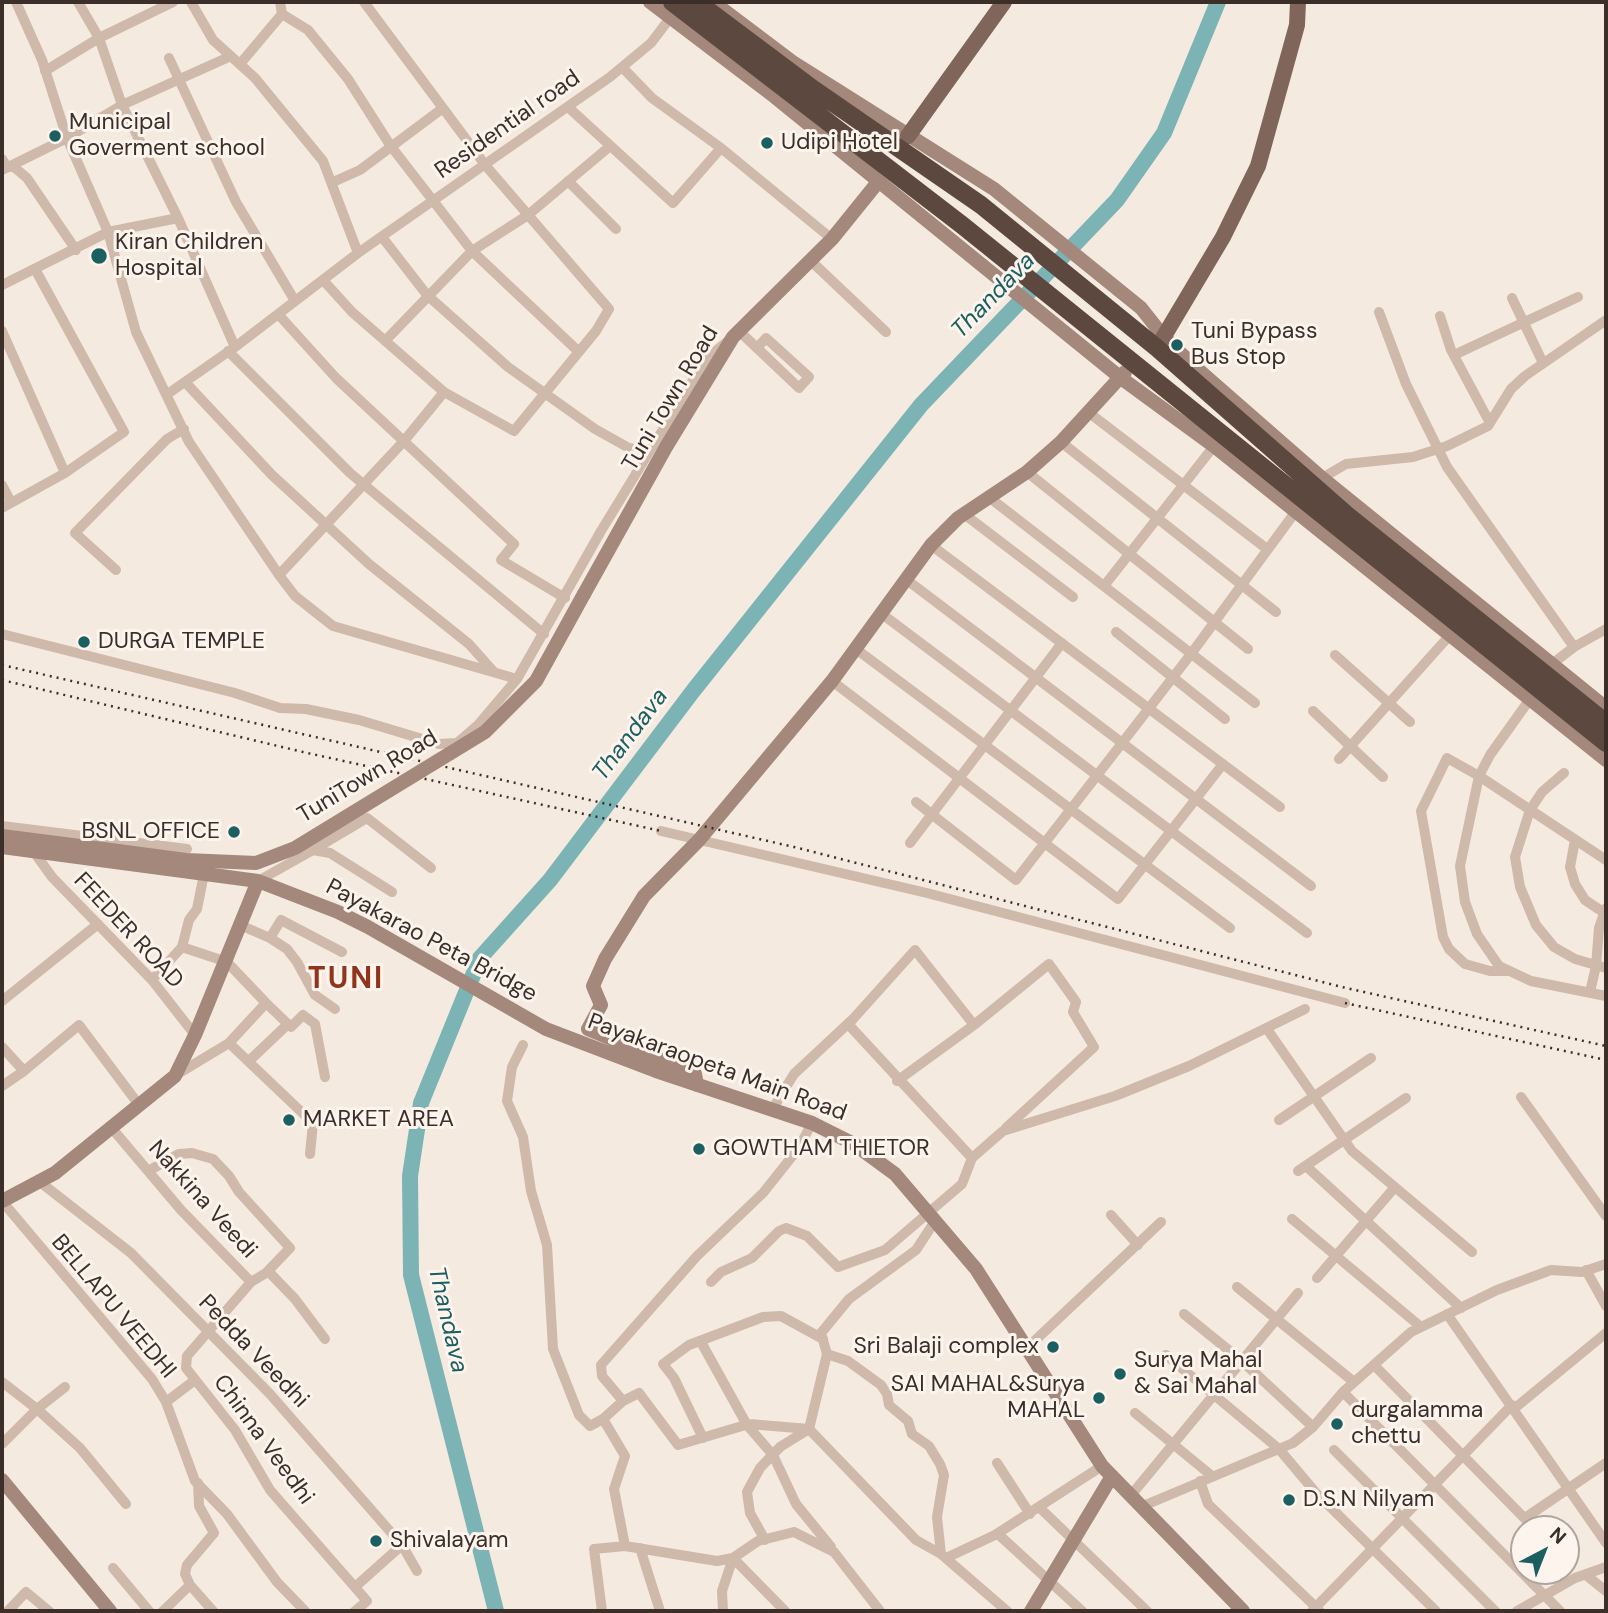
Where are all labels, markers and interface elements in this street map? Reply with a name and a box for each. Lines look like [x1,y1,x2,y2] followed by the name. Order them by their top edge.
[430,65,586,185] street label: Residential road
[69,109,265,163] place label: Municipal Goverment school
[47,128,63,144] marker: Municipal Goverment school
[781,129,898,157] place label: Udipi Hotel
[759,135,775,151] marker: Udipi Hotel
[115,229,263,283] place label: Kiran Children Hospital
[89,246,109,266] marker: Kiran Children Hospital
[946,247,1042,345] water label: Thandava
[1191,318,1317,372] place label: Tuni Bypass Bus Stop
[617,322,725,476] street label: Tuni Town Road
[1169,337,1185,353] marker: Tuni Bypass Bus Stop
[98,628,265,656] place label: DURGA TEMPLE
[76,634,92,650] marker: DURGA TEMPLE
[587,683,675,787] water label: Thandava
[293,724,443,830] street label: TuniTown Road
[81,818,220,846] place label: BSNL OFFICE
[226,824,242,840] marker: BSNL OFFICE
[67,867,189,995] street label: FEEDER ROAD
[321,874,541,1008] street label: Payakarao Peta Bridge
[308,962,384,998] district label: TUNI
[584,1008,850,1128] street label: Payakaraopeta Main Road
[303,1106,454,1134] place label: MARKET AREA
[281,1112,297,1128] marker: MARKET AREA
[142,1135,262,1265] street label: Nakkina Veedi
[713,1135,930,1163] place label: GOWTHAM THIETOR
[691,1141,707,1157] marker: GOWTHAM THIETOR
[45,1230,181,1384] street label: BELLAPU VEEDHI
[421,1264,473,1376] water label: Thandava
[192,1290,314,1414] street label: Pedda Veedhi
[854,1333,1039,1361] place label: Sri Balaji complex
[1045,1339,1061,1355] marker: Sri Balaji complex
[1134,1347,1262,1401] place label: Surya Mahal & Sai Mahal
[1112,1366,1128,1382] marker: Surya Mahal & Sai Mahal
[207,1370,319,1510] street label: Chinna Veedhi
[891,1371,1085,1425] place label: SAI MAHAL&Surya MAHAL
[1091,1390,1107,1406] marker: SAI MAHAL&Surya MAHAL
[1351,1397,1483,1451] place label: durgalamma chettu
[1329,1416,1345,1432] marker: durgalamma chettu
[1303,1486,1434,1514] place label: D.S.N Nilyam
[1281,1492,1297,1508] marker: D.S.N Nilyam
[1510,1515,1580,1585] north arrow
[1545,1522,1572,1549] text: N
[390,1527,509,1555] place label: Shivalayam
[368,1533,384,1549] marker: Shivalayam

